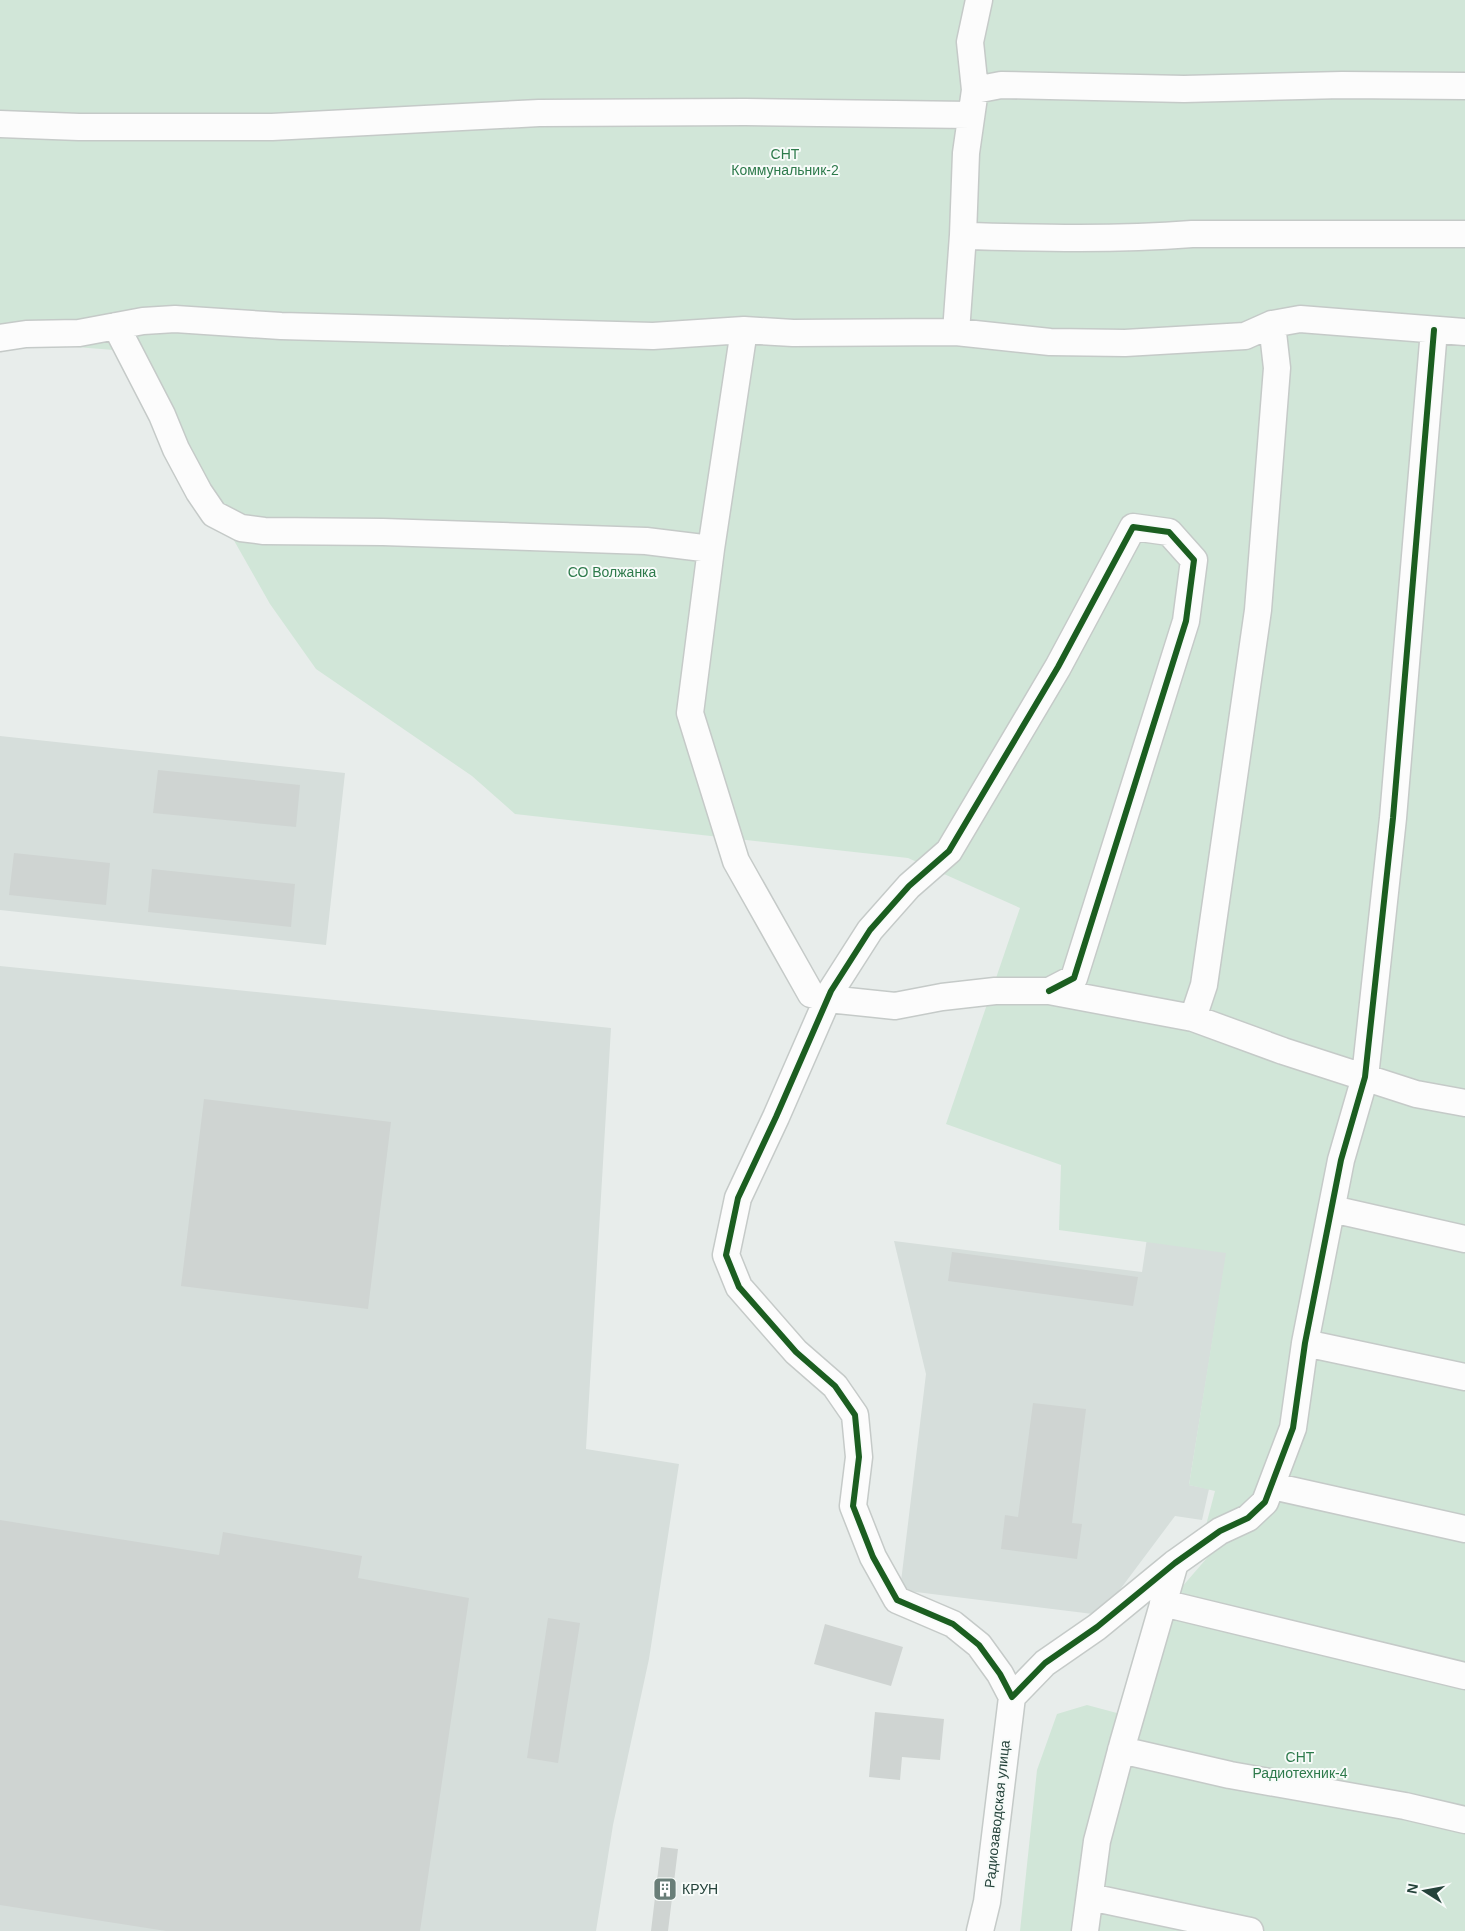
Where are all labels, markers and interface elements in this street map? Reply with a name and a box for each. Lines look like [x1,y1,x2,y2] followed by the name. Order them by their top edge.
[731,146,839,178] park label: СНТ Коммунальник-2
[568,564,657,580] park label: СО Волжанка
[981,1739,1013,1889] street label: Радиозаводская улица
[1253,1749,1348,1781] park label: СНТ Радиотехник-4
[1400,1866,1450,1916] north arrow
[652,1876,678,1902] building icon: КРУН
[682,1881,718,1897] place label: КРУН
[1403,1882,1421,1895] text: N

